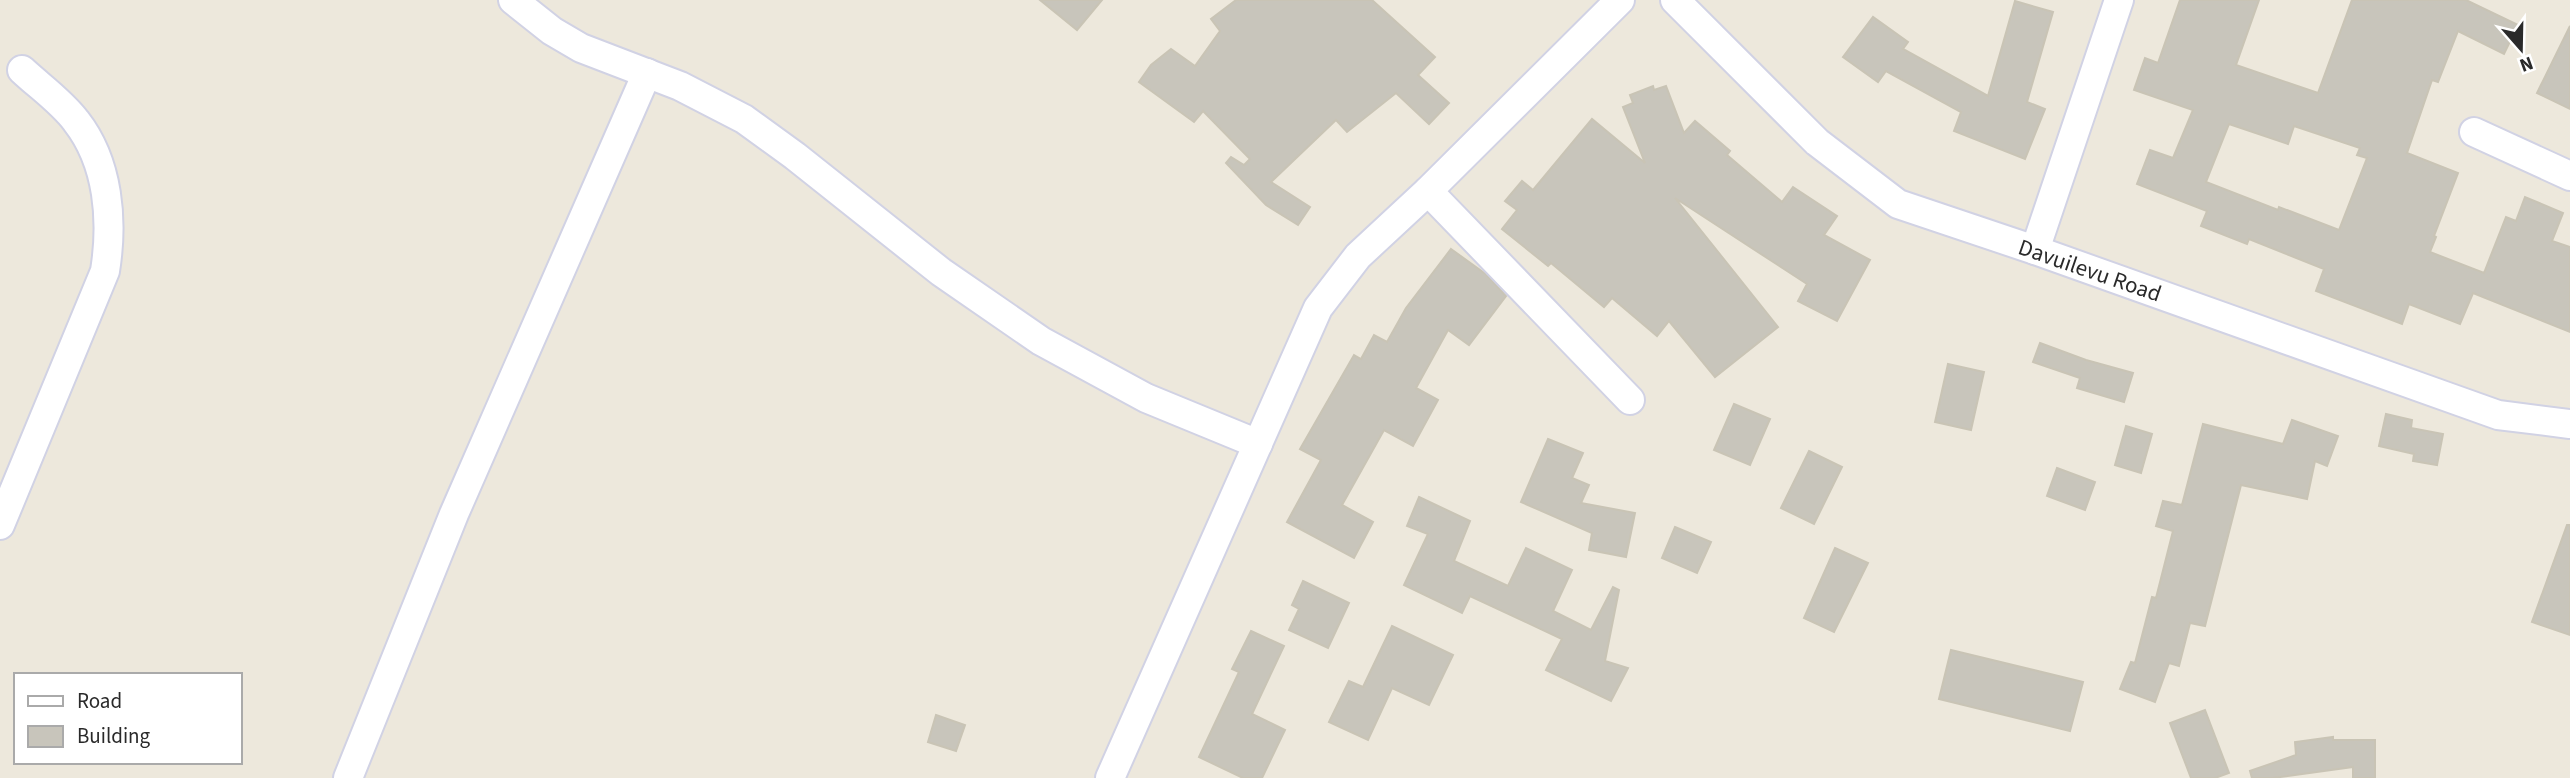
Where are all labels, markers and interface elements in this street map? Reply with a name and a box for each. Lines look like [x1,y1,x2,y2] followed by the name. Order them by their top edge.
[2486,14,2556,84] north arrow
[2516,49,2537,78] text: N
[2014,231,2166,310] street label: Davuilevu Road
[14,673,242,764] legend
[77,686,122,716] text: Road
[77,721,151,751] text: Building

